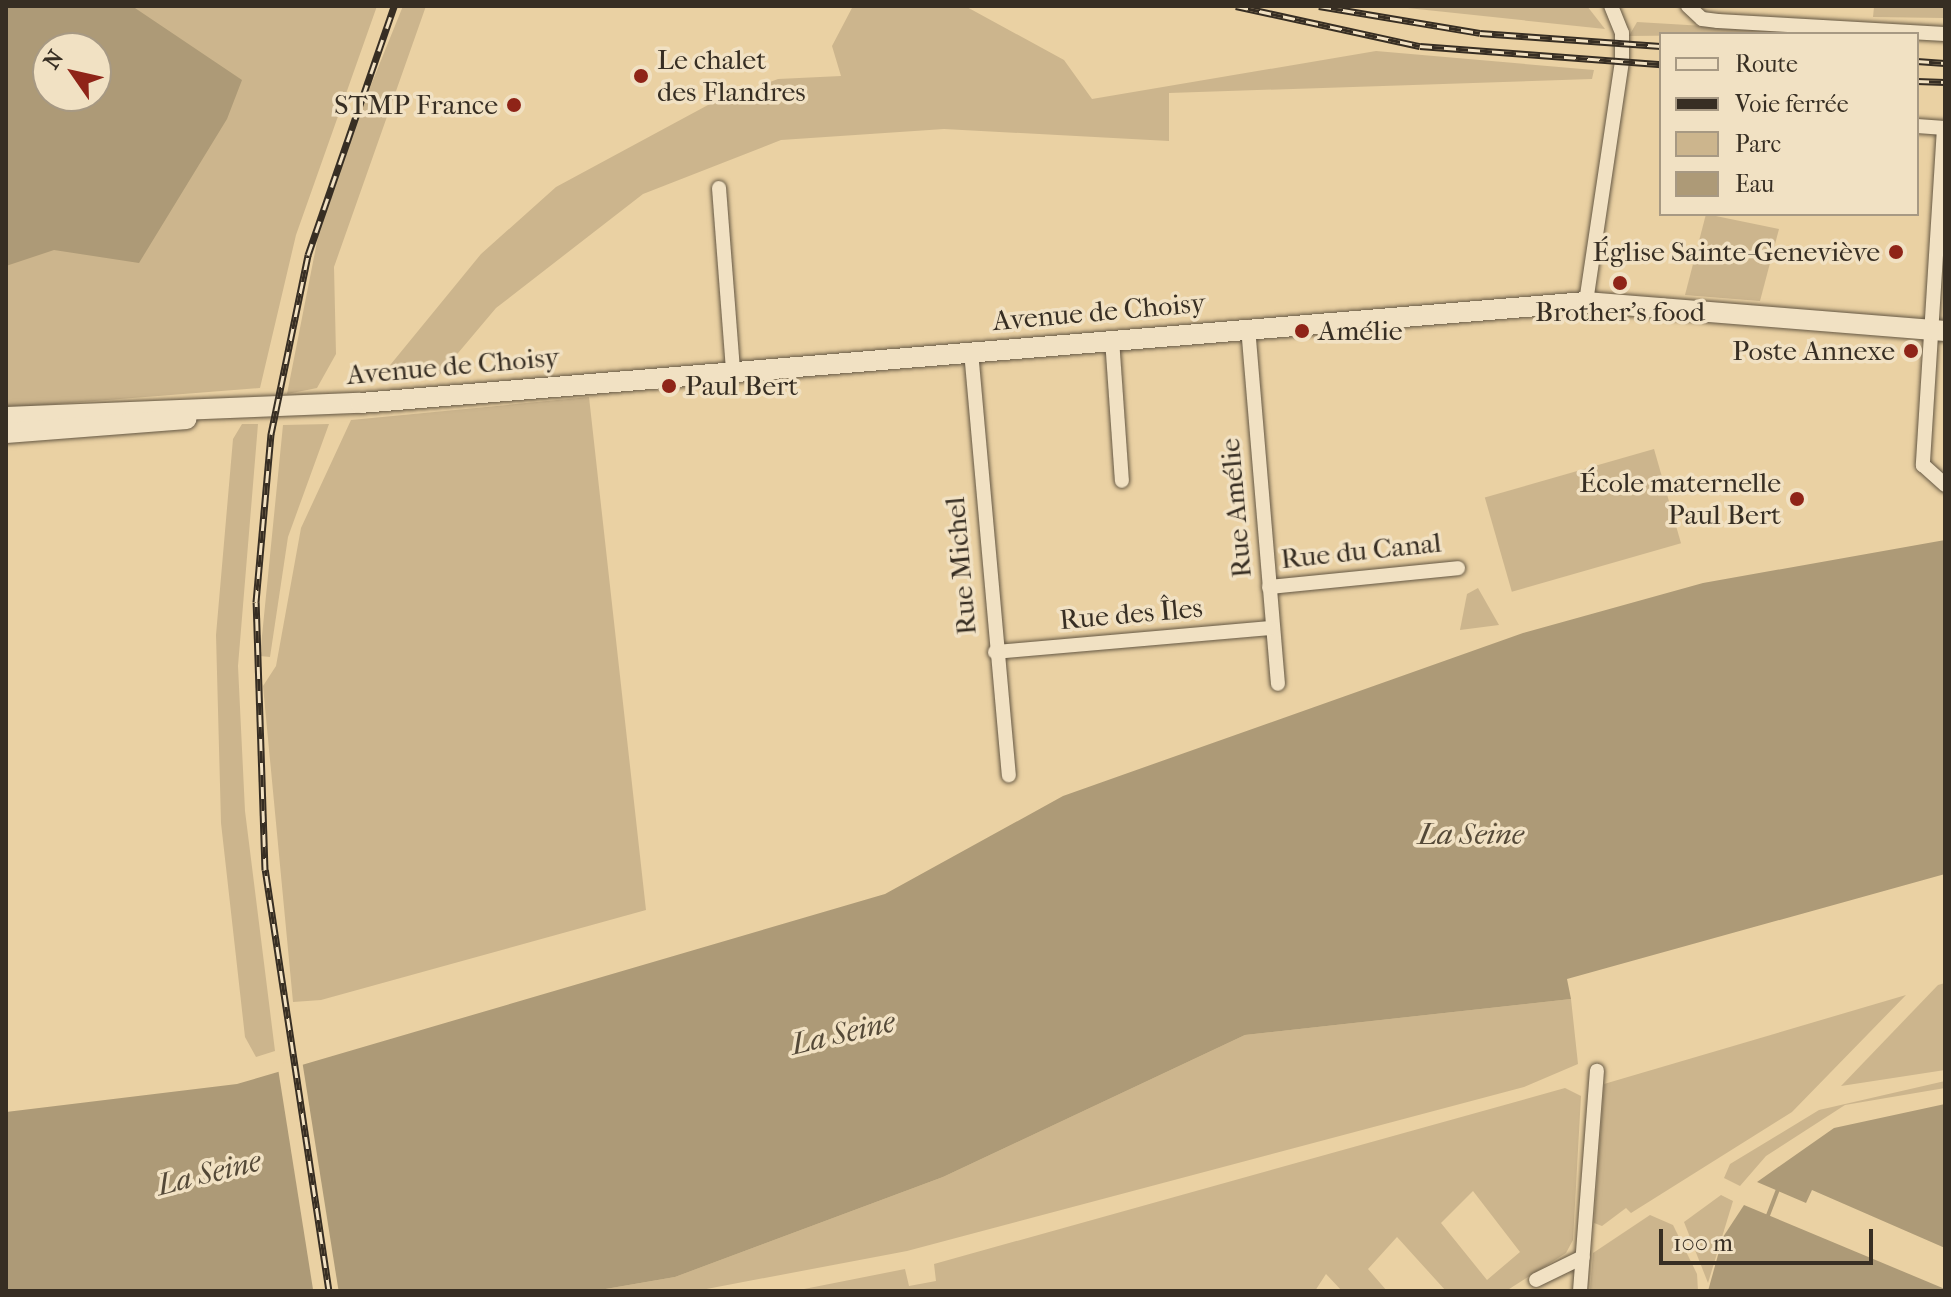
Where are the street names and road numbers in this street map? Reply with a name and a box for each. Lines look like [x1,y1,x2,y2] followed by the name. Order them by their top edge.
[991,286,1207,338] street label: Avenue de Choisy
[345,340,561,392] street label: Avenue de Choisy
[1213,437,1259,579] street label: Rue Amélie
[938,496,984,636] street label: Rue Michel
[1279,526,1443,576] street label: Rue du Canal
[1058,591,1204,637] street label: Rue des Îles

